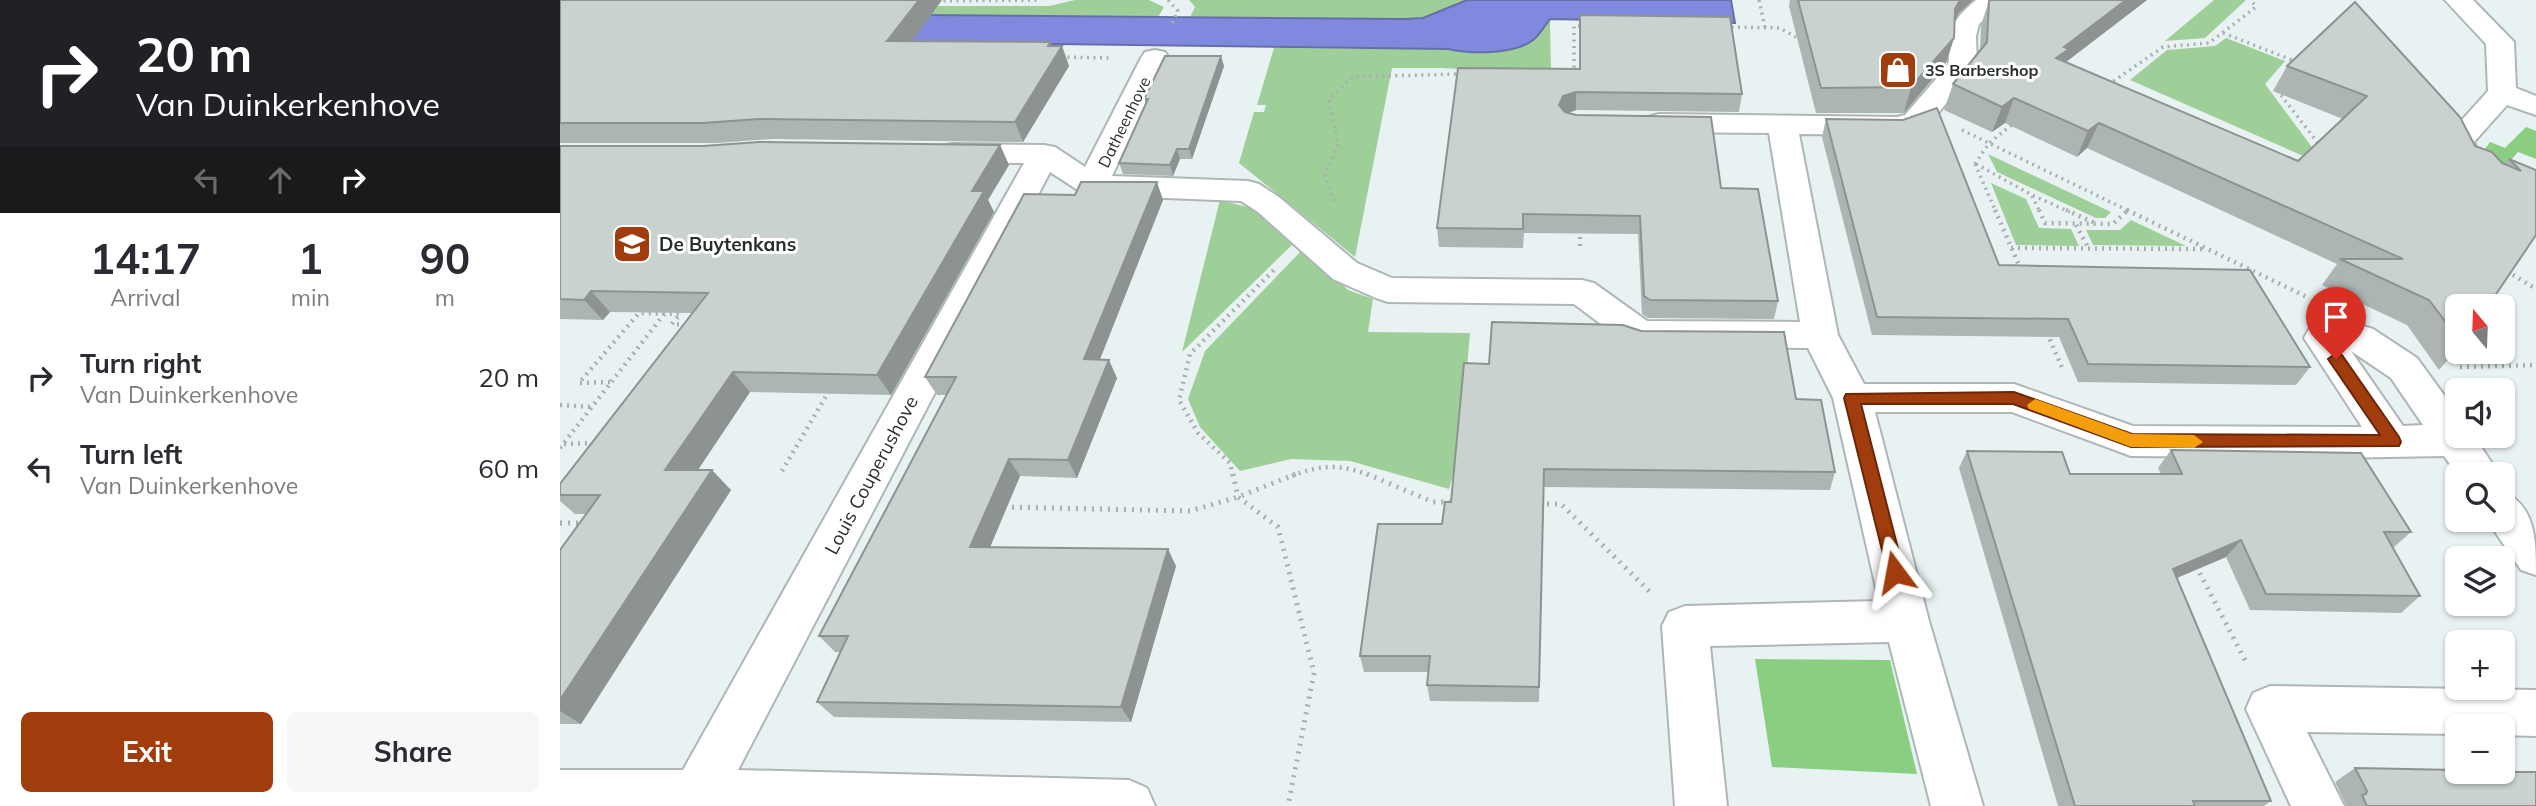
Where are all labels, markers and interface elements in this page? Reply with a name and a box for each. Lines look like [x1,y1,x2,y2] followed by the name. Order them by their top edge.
[136,23,252,84] text: 20 m
[21,28,112,119] icon: right
[1877,49,1919,91] shop icon: 3S Barbershop
[1925,60,2039,80] place label: 3S Barbershop
[1093,73,1155,171] street label: Datheenhove
[136,84,440,124] text: Van Duinkerkenhove
[188,161,226,199] icon: left
[261,161,299,199] icon: ahead
[334,161,372,199] icon: right
[611,223,653,265] school or university icon: De Buytenkans
[90,232,201,285] text: 14:17
[298,232,323,285] text: 1
[420,232,470,285] text: 90
[659,232,796,256] place label: De Buytenkans
[110,283,181,312] text: Arrival
[291,283,330,312] text: min
[435,283,455,312] text: m
[2306,287,2366,359] pin
[2445,294,2515,364] north arrow
[2445,294,2515,784] map controls
[2317,298,2355,336] icon: arrive
[80,347,201,380] text: Turn right
[21,359,59,397] icon: right
[478,361,539,394] text: 20 m
[2445,378,2515,448] button: sound
[80,380,298,409] text: Van Duinkerkenhove
[819,392,923,558] street label: Louis Couperushove
[80,438,182,471] text: Turn left
[21,450,59,488] icon: left
[478,452,539,485] text: 60 m
[2445,462,2515,532] button: search
[80,471,298,500] text: Van Duinkerkenhove
[1858,535,1932,609] position arrow
[2445,546,2515,616] button: layers
[2445,630,2515,700] button: +
[21,712,273,792] button: Exit
[287,712,539,792] button: Share
[2445,714,2515,784] button: −

